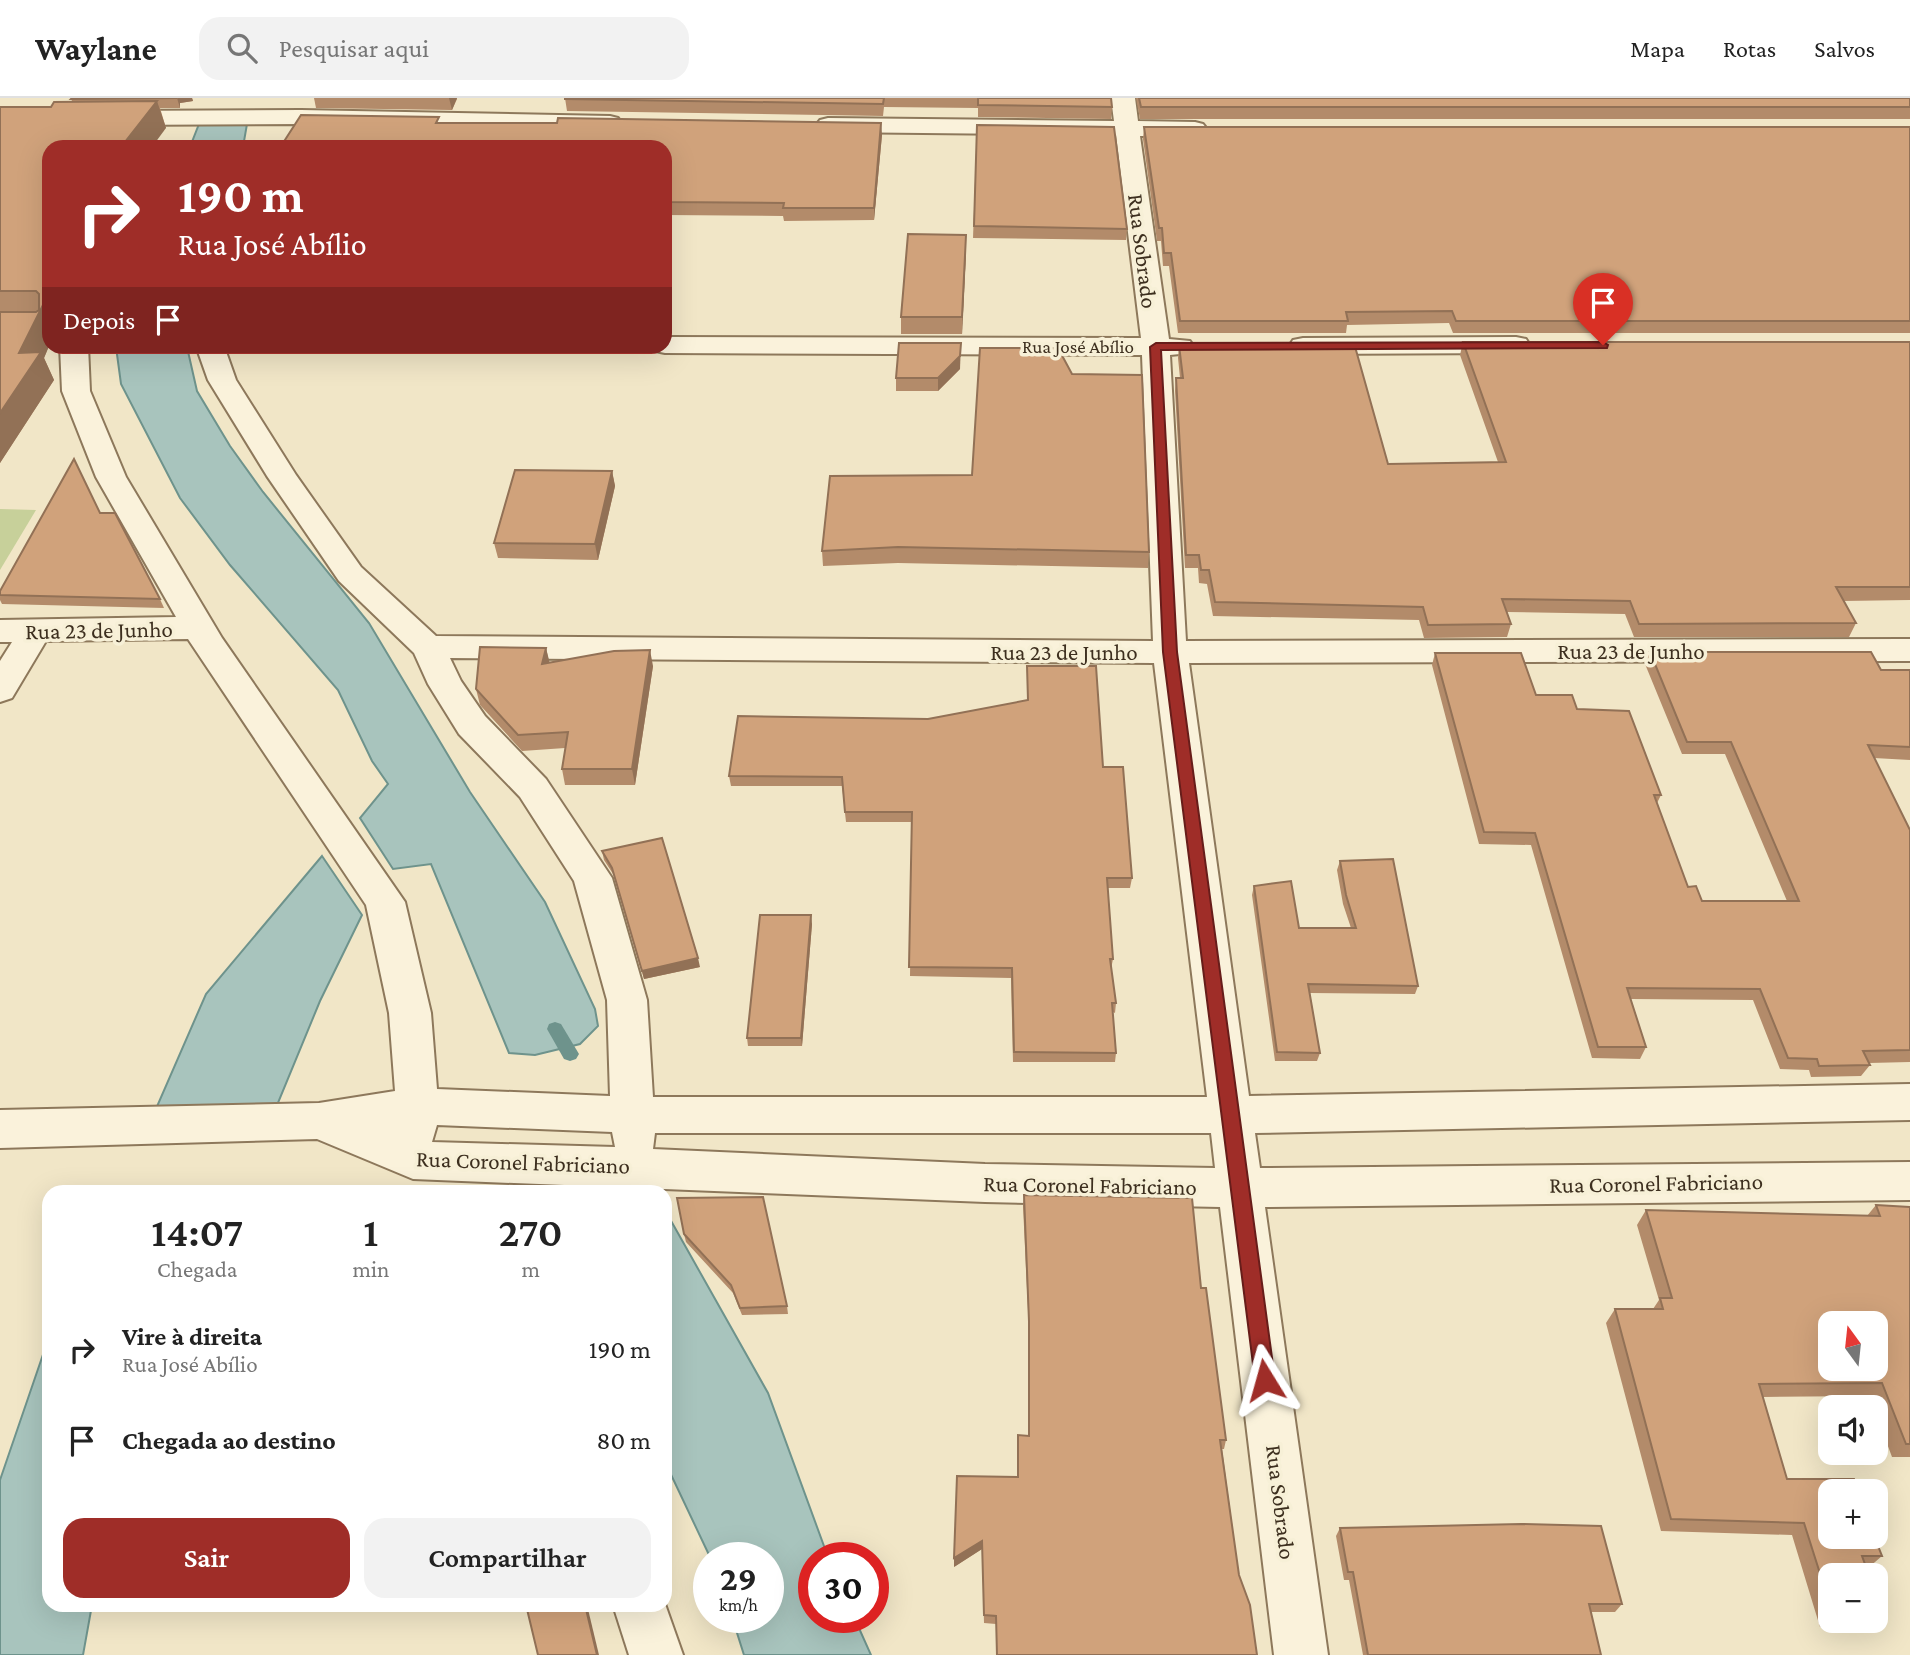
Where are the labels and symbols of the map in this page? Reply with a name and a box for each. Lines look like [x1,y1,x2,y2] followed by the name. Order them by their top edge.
[1123,192,1163,310] street label: Rua Sobrado
[1573,273,1633,345] pin
[1022,336,1134,357] street label: Rua José Abílio
[25,616,173,644] street label: Rua 23 de Junho
[1557,638,1705,664] street label: Rua 23 de Junho
[990,639,1138,665] street label: Rua 23 de Junho
[416,1145,630,1179] street label: Rua Coronel Fabriciano
[1549,1168,1763,1198] street label: Rua Coronel Fabriciano
[983,1170,1197,1200] street label: Rua Coronel Fabriciano
[1818,1311,1888,1381] north arrow
[1228,1343,1302,1417] position arrow
[1261,1443,1301,1561] street label: Rua Sobrado
[798,1542,889,1633] speed limit sign: 30

